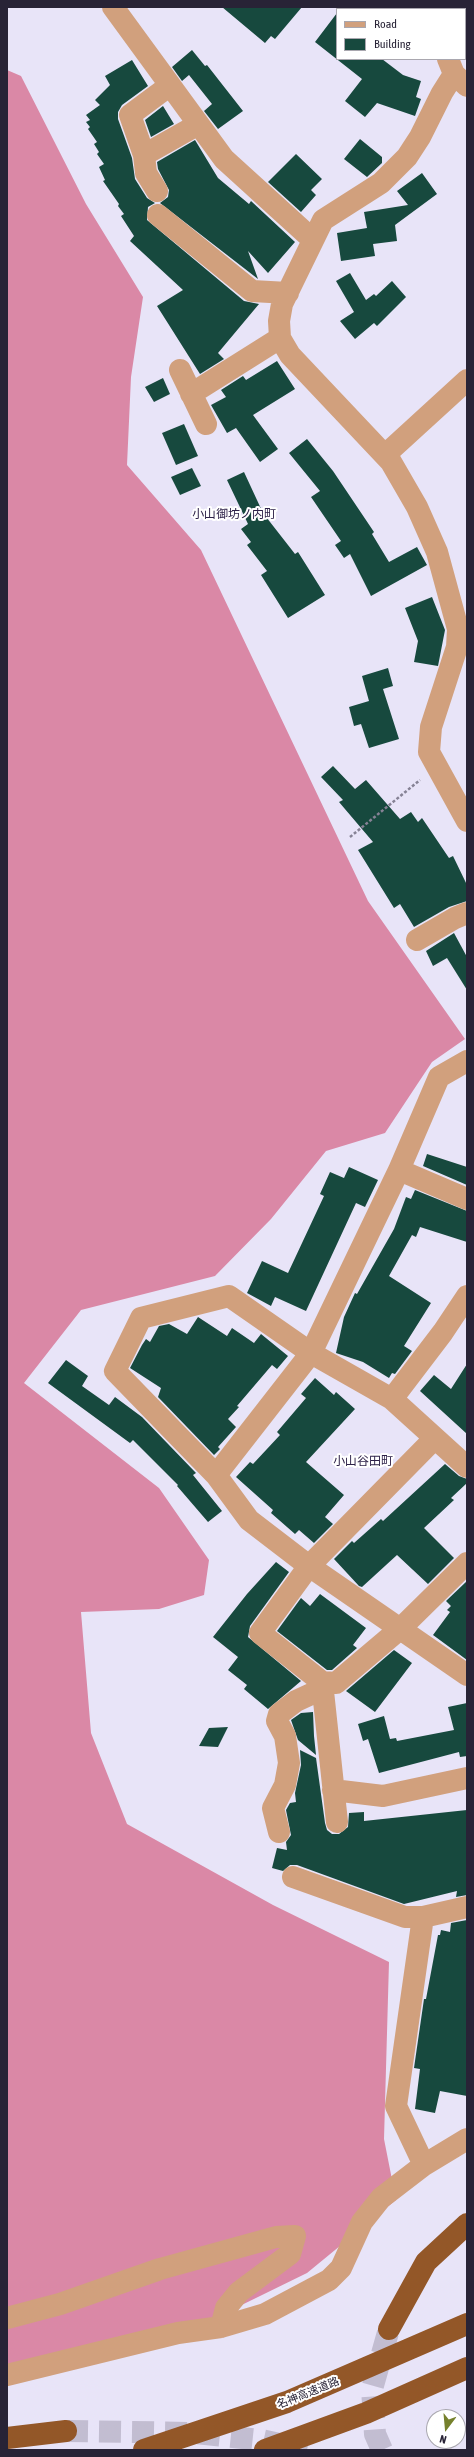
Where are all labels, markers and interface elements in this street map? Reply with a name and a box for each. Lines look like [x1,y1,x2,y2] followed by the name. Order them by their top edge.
[336,8,466,60] legend
[374,17,397,31] text: Road
[374,37,411,51] text: Building
[192,507,276,521] district label: 小山御坊ノ内町
[333,1454,393,1468] district label: 小山谷田町
[275,2375,341,2411] street label: 名神高速道路
[426,2409,466,2449] north arrow
[438,2433,448,2446] text: N

